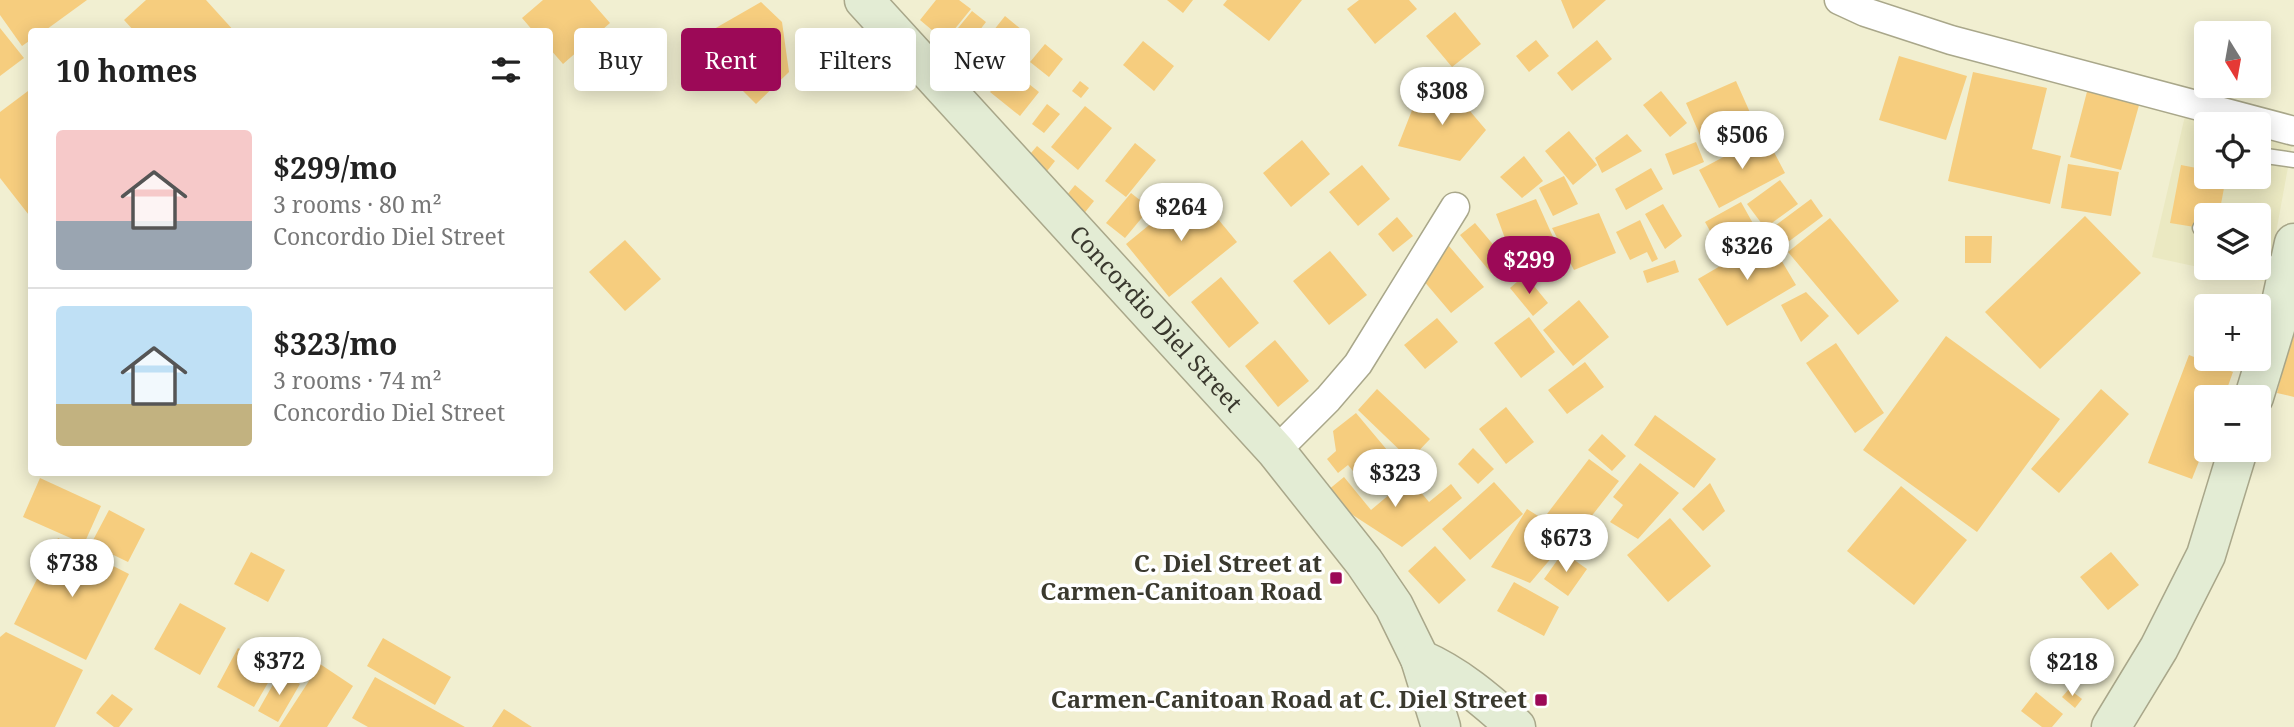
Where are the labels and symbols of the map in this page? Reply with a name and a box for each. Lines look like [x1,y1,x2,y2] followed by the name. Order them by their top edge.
[2194,21,2272,98] north arrow
[1401,68,1483,127] pin: $308
[1701,111,1783,171] pin: $506
[1140,184,1222,243] pin: $264
[1063,217,1250,419] street label: Concordio Diel Street
[1706,222,1788,282] pin: $326
[1488,236,1570,296] pin: $299
[1354,449,1436,509] pin: $323
[1525,514,1607,574] pin: $673
[31,540,113,599] pin: $738
[1040,546,1322,607] place label: C. Diel Street at Carmen-Canitoan Road
[1328,570,1344,586] marker: C. Diel Street at Carmen-Canitoan Road
[238,638,320,697] pin: $372
[2031,638,2113,698] pin: $218
[1051,682,1527,715] place label: Carmen-Canitoan Road at C. Diel Street
[1533,692,1549,708] marker: Carmen-Canitoan Road at C. Diel Street

